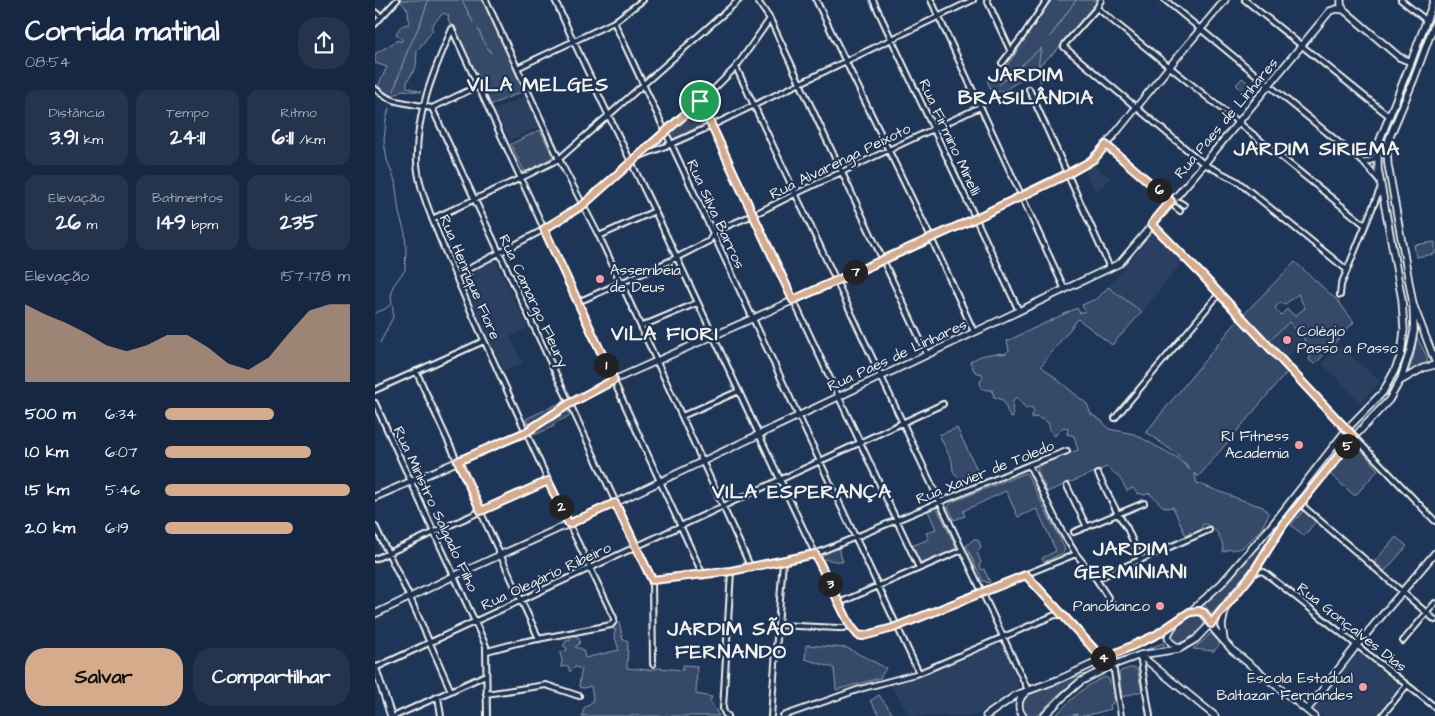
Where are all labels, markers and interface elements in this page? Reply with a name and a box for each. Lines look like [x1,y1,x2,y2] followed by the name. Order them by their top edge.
[25,12,220,51] text: Corrida matinal
[298,17,350,69] button: share
[25,51,70,73] text: 08:54
[1170,53,1283,183] street label: Rua Paes de Linhares
[958,61,1094,112] district label: JARDIM BRASILÂNDIA
[466,71,609,99] district label: VILA MELGES
[913,76,986,199] street label: Rua Firmino Minelli
[679,80,721,122] pin
[686,87,714,115] icon: arrive
[48,103,105,123] text: Distância
[166,103,209,123] text: Tempo
[280,103,317,123] text: Ritmo
[766,118,915,206] street label: Rua Alvarenga Peixoto
[50,123,78,152] text: 3.91
[170,123,205,152] text: 24:11
[272,123,294,152] text: 6:11
[78,130,103,150] text: km
[294,130,325,150] text: /km
[1233,135,1400,163] district label: JARDIM SIRIEMA
[681,156,750,273] street label: Rua Silva Barros
[1147,178,1171,202] pin: 6
[1155,180,1164,200] text: 6
[48,188,105,208] text: Elevação
[152,188,223,208] text: Batimentos
[285,188,312,208] text: kcal
[56,208,81,237] text: 26
[157,208,186,237] text: 149
[280,208,317,237] text: 235
[434,211,505,343] street label: Rua Henrique Fiore
[81,215,97,235] text: m
[186,215,218,235] text: bpm
[492,231,574,372] street label: Rua Camargo Fleury
[610,260,681,298] place label: Assembeia de Deus
[843,260,867,284] pin: 7
[851,262,860,282] text: 7
[25,265,89,287] text: Elevação
[281,265,350,287] text: 157–178 m
[594,273,606,285] marker: Assembeia de Deus
[824,314,971,397] street label: Rua Paes de Linhares
[610,320,719,348] district label: VILA FIORI
[1297,321,1399,359] place label: Colégio Passo a Passo
[1281,334,1293,346] marker: Colégio Passo a Passo
[593,352,619,378] pin: 1
[606,355,607,375] text: 1
[25,403,75,425] text: 500 m
[105,403,137,425] text: 6:34
[387,423,483,596] street label: Rua Ministro Salgado Filho
[1221,426,1289,464] place label: R1 Fitness Academia
[1335,434,1359,458] pin: 5
[913,435,1058,510] street label: Rua Xavier de Toledo
[1343,436,1352,456] text: 5
[1293,439,1305,451] marker: R1 Fitness Academia
[25,441,68,463] text: 1.0 km
[105,441,138,463] text: 6:07
[711,478,892,506] district label: VILA ESPERANÇA
[25,479,69,501] text: 1.5 km
[105,479,140,501] text: 5:46
[549,494,573,520] pin: 2
[557,497,566,517] text: 2
[25,517,75,539] text: 2.0 km
[105,517,129,539] text: 6:19
[1074,535,1188,586] district label: JARDIM GERMINIANI
[478,537,616,617] street label: Rua Olegário Ribeiro
[817,572,843,596] pin: 3
[827,574,834,594] text: 3
[1292,578,1411,677] street label: Rua Gonçalves Dias
[1073,596,1151,617] place label: Panobianco
[1154,600,1166,612] marker: Panobianco
[666,615,795,666] district label: JARDIM SÃO FERNANDO
[1091,646,1115,670] pin: 4
[25,648,183,706] button: Salvar
[193,648,350,706] button: Compartilhar
[1099,648,1108,668] text: 4
[1217,668,1353,706] place label: Escola Estadual Baltazar Fernandes
[1357,681,1369,693] marker: Escola Estadual Baltazar Fernandes

